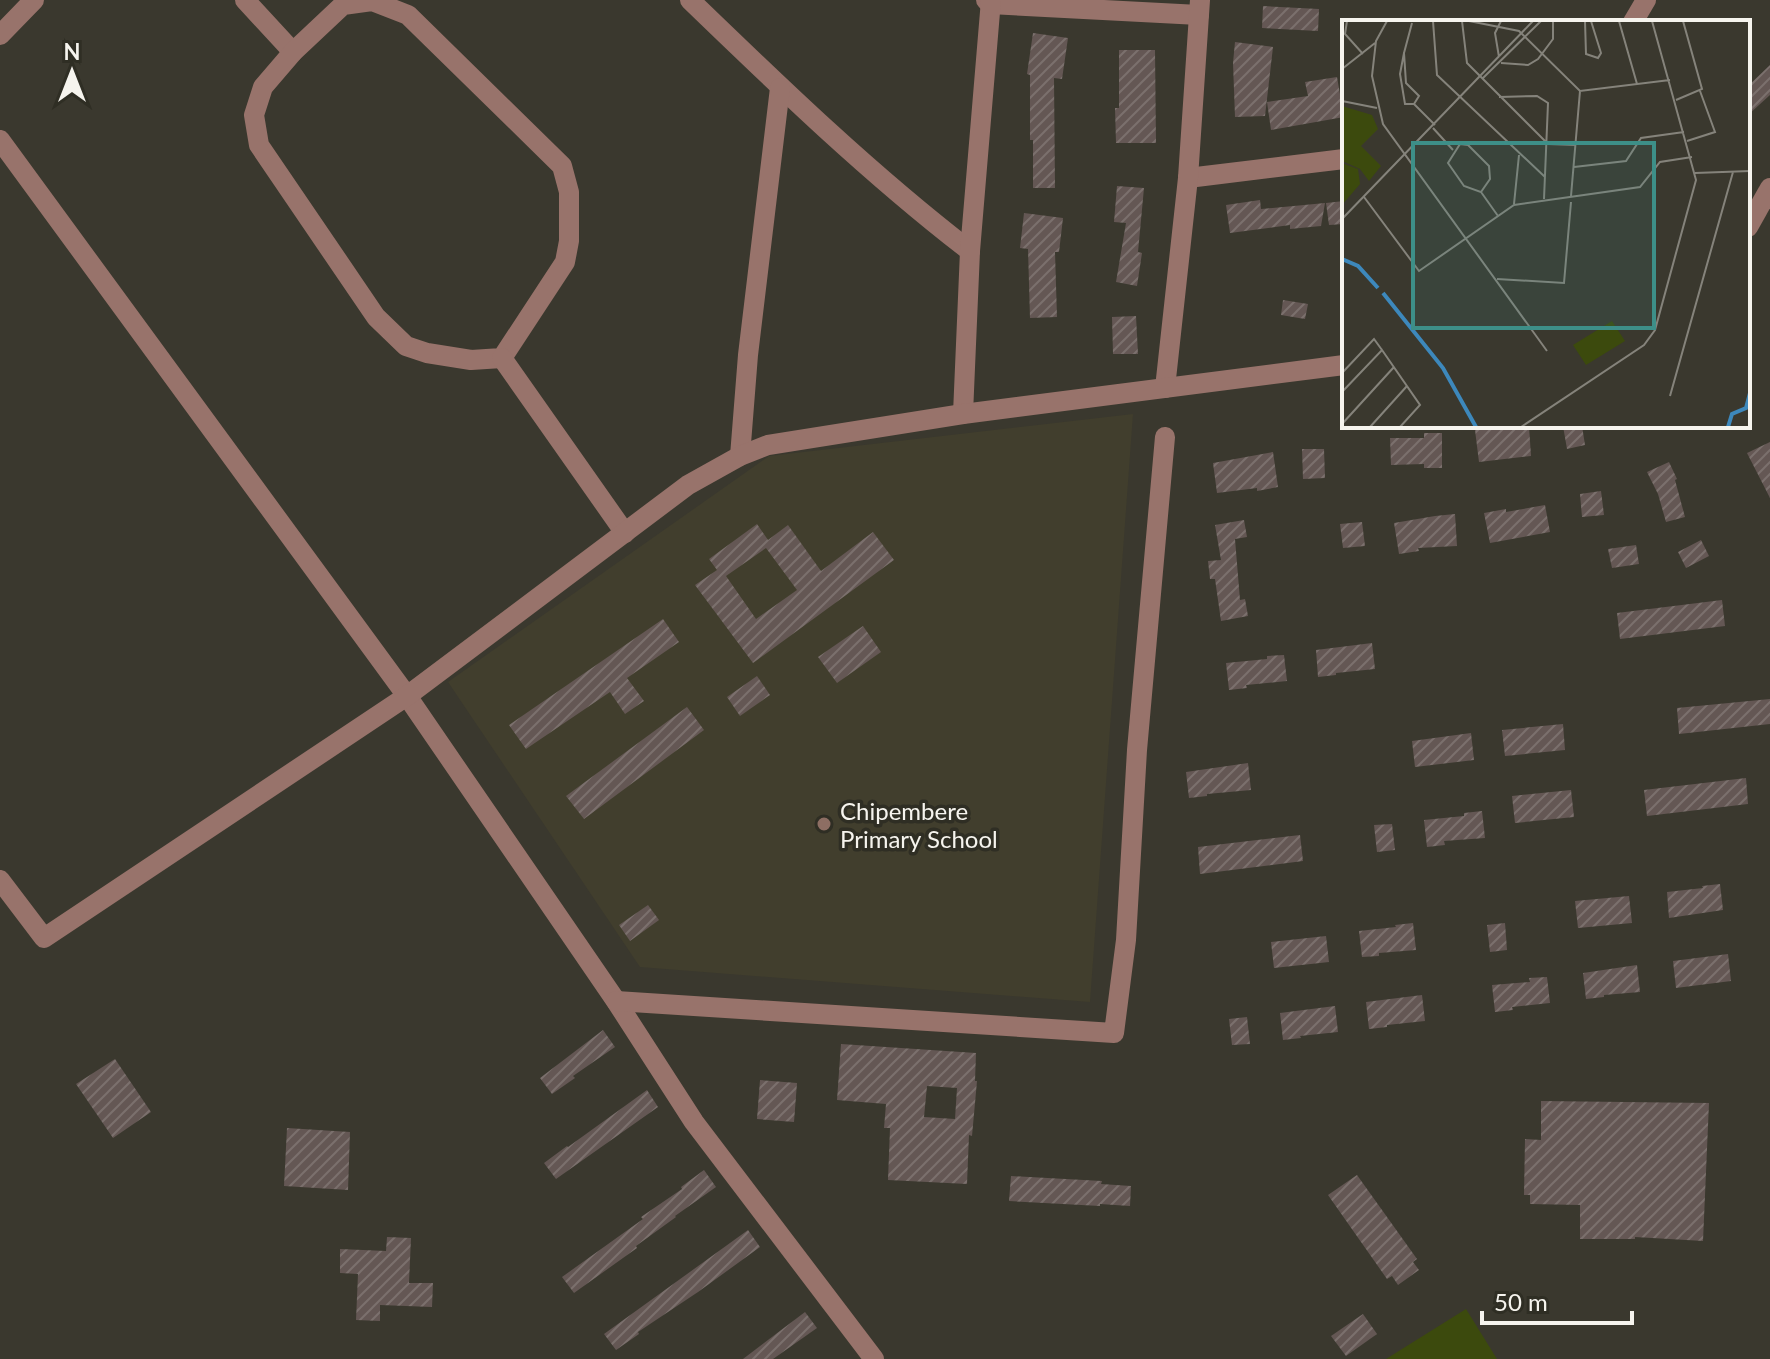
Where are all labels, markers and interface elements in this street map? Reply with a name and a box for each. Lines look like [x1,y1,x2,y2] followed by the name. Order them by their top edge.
[1342,20,1750,428] inset map
[32,32,112,112] north arrow
[64,38,80,65] text: N
[840,796,998,853] place label: Chipembere Primary School
[815,815,833,833] marker: Chipembere Primary School
[1482,1275,1632,1325] scale bar
[1494,1287,1548,1316] text: 50 m

